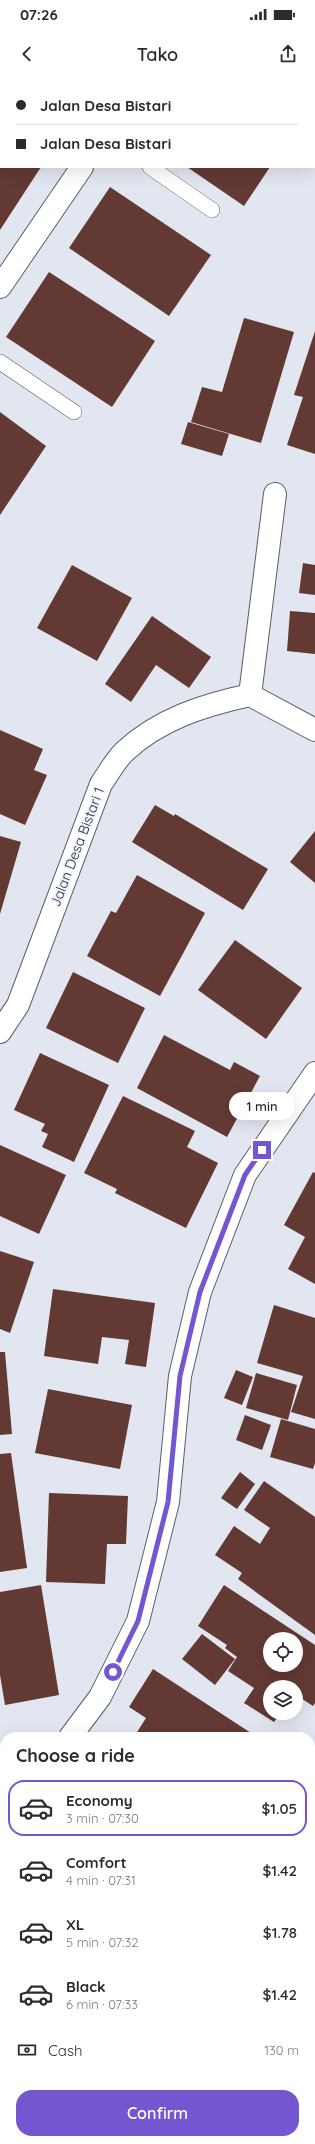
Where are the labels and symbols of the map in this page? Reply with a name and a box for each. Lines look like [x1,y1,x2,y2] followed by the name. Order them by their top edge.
[46,785,108,909] street label: Jalan Desa Bistari 1
[229,1092,295,1120] callout: 1 min
[253,1141,271,1159] route end
[104,1663,122,1681] route start

